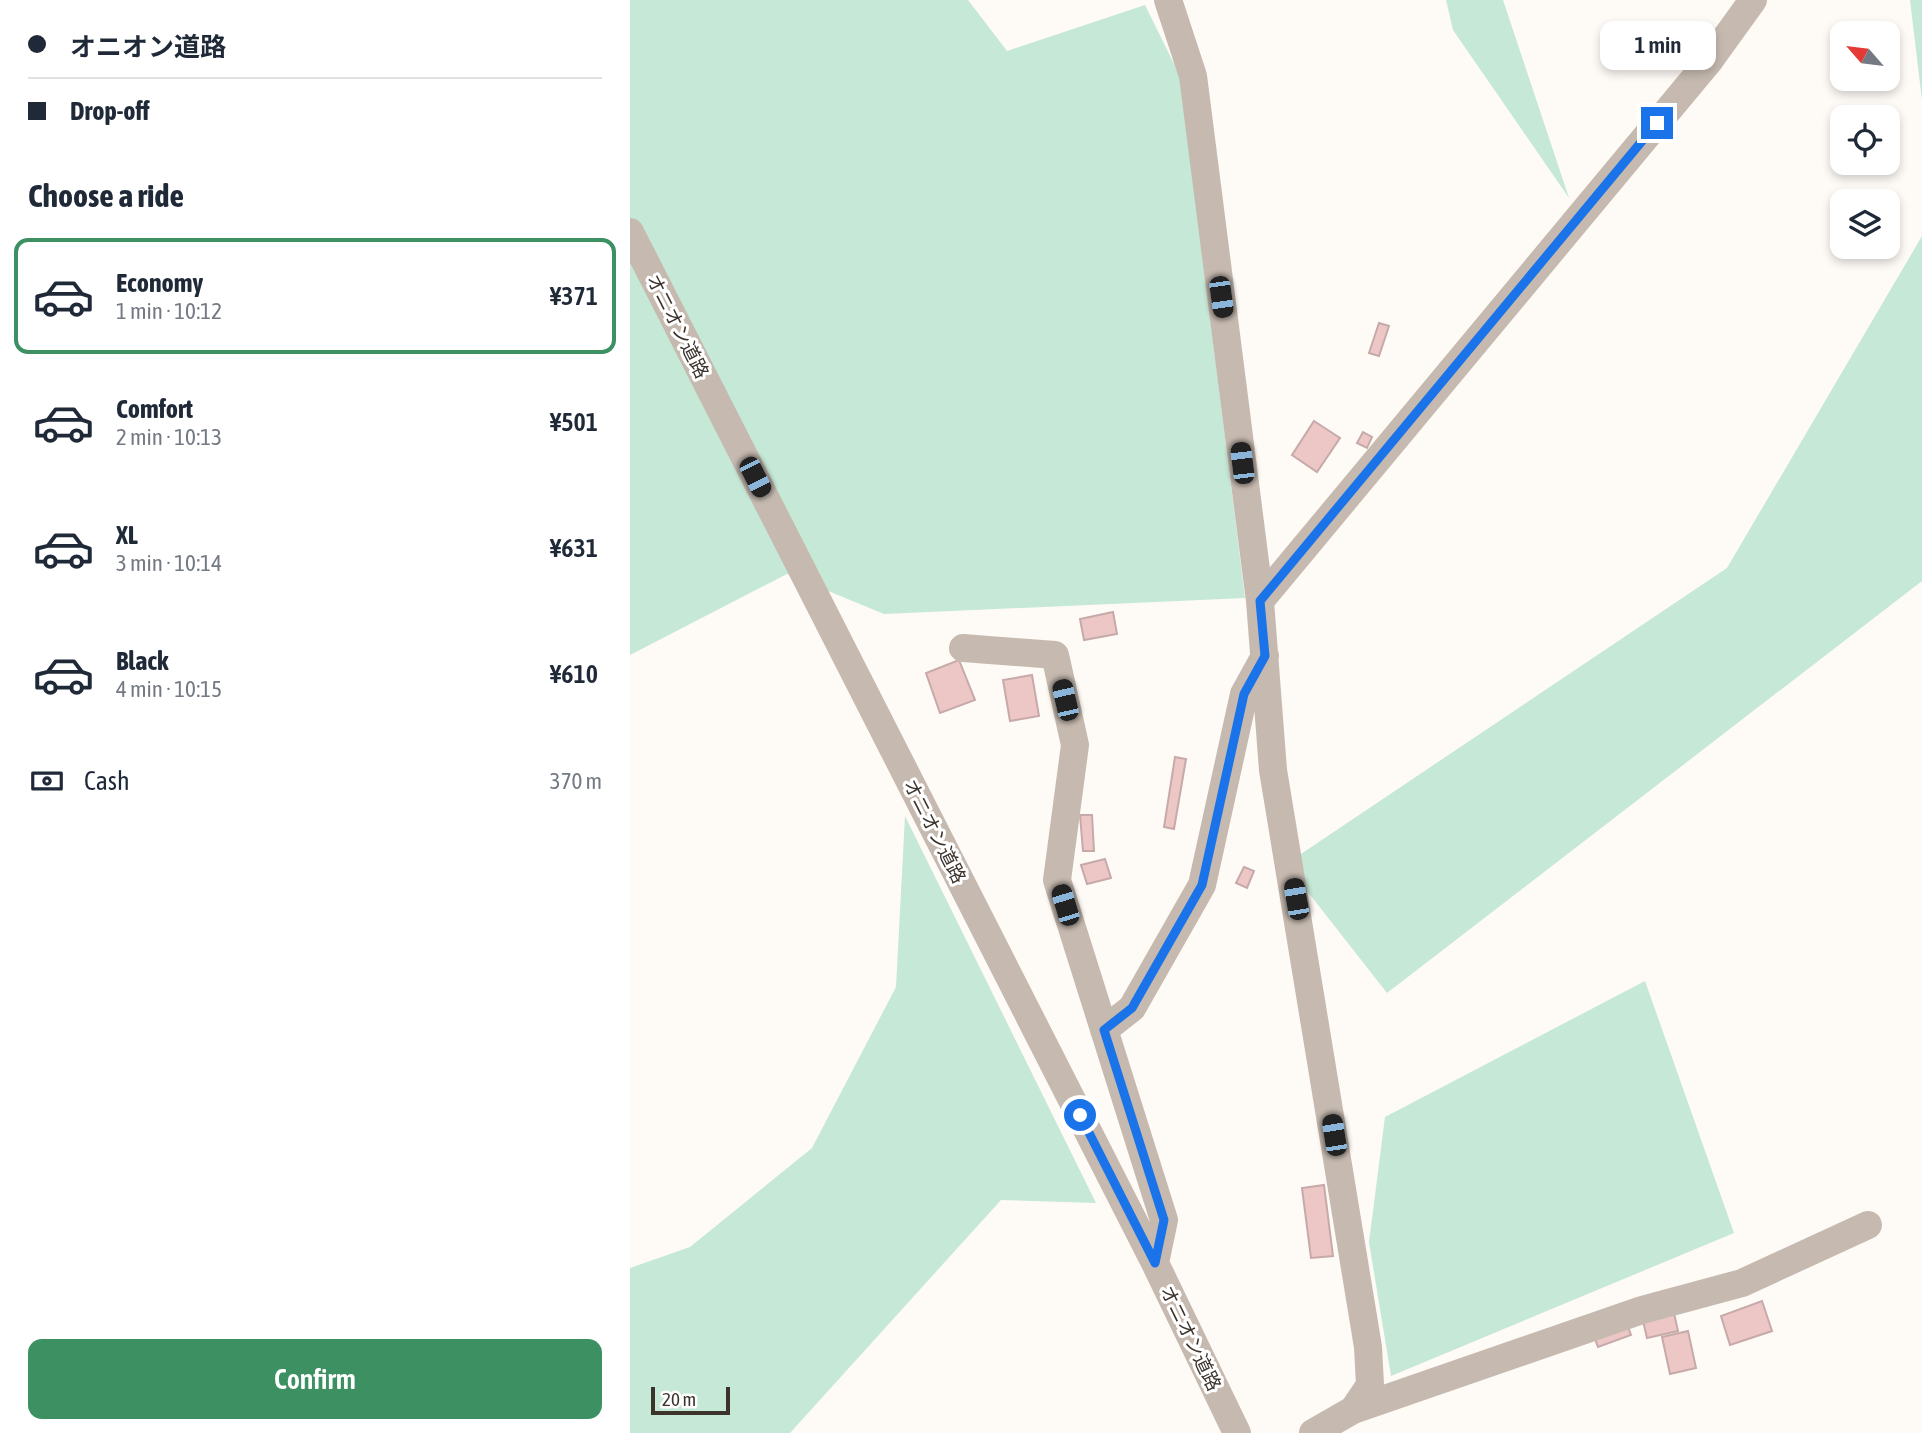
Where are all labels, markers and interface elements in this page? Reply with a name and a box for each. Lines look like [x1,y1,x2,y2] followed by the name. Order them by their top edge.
[1830,21,1900,91] north arrow
[1830,21,1900,259] map controls
[1599,22,1715,71] callout: 1 min
[70,32,226,62] text: オニオン道路
[1635,32,1681,58] text: 1 min
[70,96,150,126] text: Drop-off
[1830,105,1900,175] button: locate
[1641,107,1673,139] route end
[28,177,184,214] text: Choose a ride
[1830,189,1900,259] button: layers
[32,265,95,328] icon: car
[116,268,203,298] text: Economy
[642,270,714,382] street label: オニオン道路
[1208,275,1235,319] car
[550,281,598,311] text: ¥371
[116,298,222,324] text: 1 min · 10:12
[32,391,95,454] icon: car
[116,394,193,424] text: Comfort
[550,407,598,437] text: ¥501
[116,424,222,450] text: 2 min · 10:13
[1230,441,1255,485] car
[737,454,774,500] car
[32,517,95,580] icon: car
[116,520,138,550] text: XL
[550,533,598,563] text: ¥631
[116,550,222,576] text: 3 min · 10:14
[32,643,95,706] icon: car
[116,646,168,676] text: Black
[550,659,598,689] text: ¥610
[116,676,222,702] text: 4 min · 10:15
[1051,677,1080,723] car
[28,762,66,800] icon: cash
[84,766,130,796] text: Cash
[550,768,602,794] text: 370 m
[899,775,971,887] street label: オニオン道路
[1283,876,1310,922] car
[1049,882,1082,928] car
[1064,1099,1096,1131] route start
[1321,1113,1348,1157] car
[1156,1282,1226,1394] street label: オニオン道路
[28,1339,602,1419] button: Confirm
[651,1384,730,1416] scale bar
[662,1388,696,1410] text: 20 m

